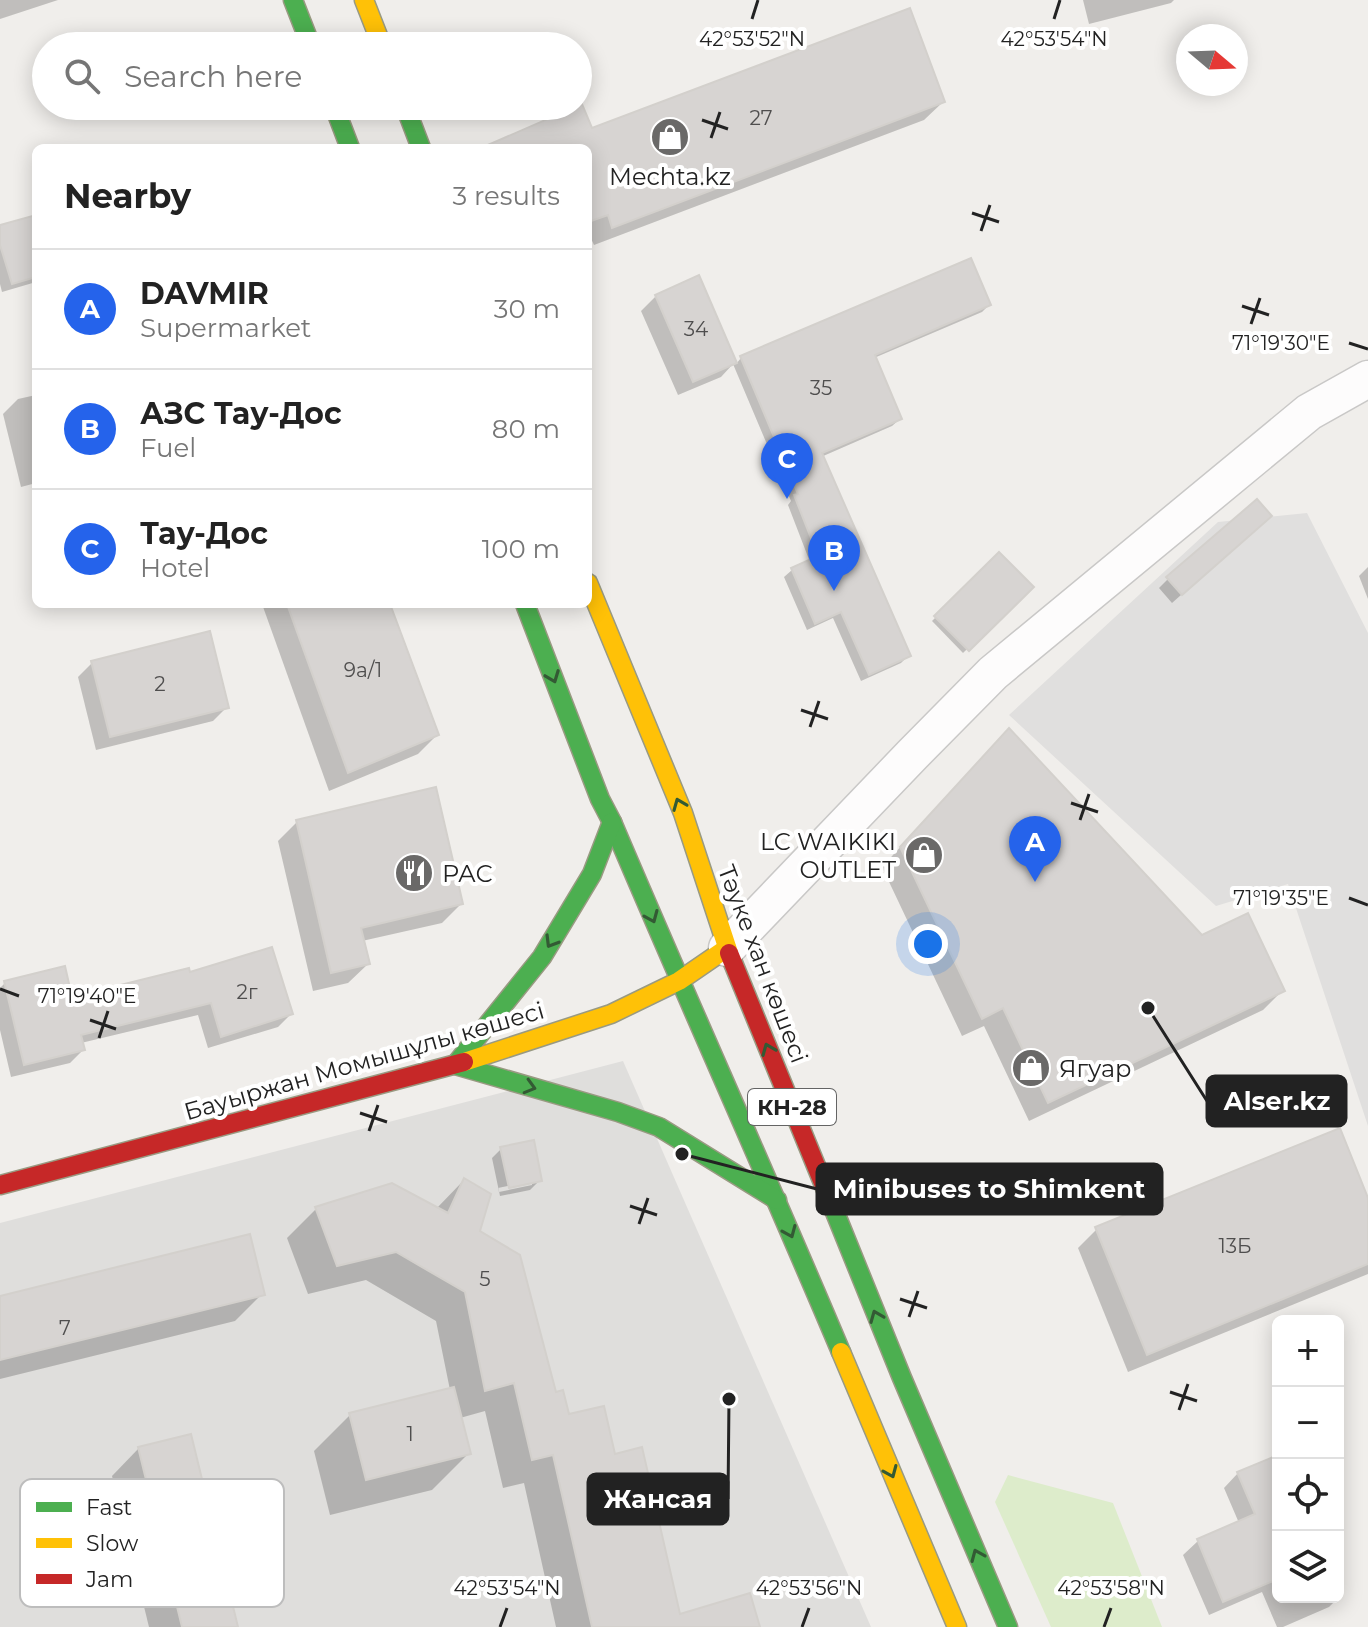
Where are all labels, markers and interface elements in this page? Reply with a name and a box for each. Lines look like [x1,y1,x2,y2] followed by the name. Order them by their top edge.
[1176,24,1248,96] north arrow
[699,27,805,51] text: 42°53'52"N
[1000,27,1108,51] text: 42°53'54"N
[32,32,592,120] search box
[60,54,104,98] icon: search
[124,58,302,95] text: Search here
[749,106,773,130] house number: 27
[649,116,691,158] shop icon: Mechta.kz
[609,162,731,191] place label: Mechta.kz
[64,175,191,217] text: Nearby
[453,180,560,212] text: 3 results
[140,275,269,312] text: DAVMIR
[80,293,100,325] text: A
[494,293,560,325] text: 30 m
[140,312,311,344] text: Supermarket
[684,317,708,341] house number: 34
[1232,331,1330,355] text: 71°19'30"E
[810,376,832,400] house number: 35
[140,395,342,432] text: АЗС Тау-Дос
[80,413,100,445] text: B
[492,413,560,445] text: 80 m
[140,432,196,464] text: Fuel
[761,433,813,499] pin: C
[140,515,268,552] text: Тау-Дос
[808,525,860,591] pin: B
[81,533,99,565] text: C
[482,533,560,565] text: 100 m
[140,552,210,584] text: Hotel
[344,658,382,682] house number: 9а/1
[543,669,560,683] one-way arrow
[154,672,166,696] house number: 2
[673,798,689,812] one-way arrow
[1009,816,1061,882] pin: A
[760,827,896,884] place label: LC WAIKIKI OUTLET
[903,834,945,876] shop icon: LC WAIKIKI OUTLET
[393,852,435,894] restaurant icon: РАС
[442,859,493,888] place label: РАС
[712,861,814,1067] street label: Тәуке хан көшесі
[1233,886,1329,910] text: 71°19'35"E
[642,909,658,923] one-way arrow
[908,924,948,964] your location
[546,933,561,947] one-way arrow
[237,980,258,1004] house number: 2г
[38,984,136,1008] text: 71°19'40"E
[181,996,547,1126] street label: Бауыржан Момышұлы көшесі
[761,1043,778,1057] one-way arrow
[1010,1047,1052,1089] shop icon: Ягуар
[1059,1054,1131,1083] place label: Ягуар
[1207,1076,1346,1126] callout: Alser.kz
[522,1078,536,1094] one-way arrow
[1223,1085,1330,1117] text: Alser.kz
[748,1089,836,1125] road number: КН-28
[817,1164,1162,1214] callout: Minibuses to Shimkent
[833,1173,1145,1205] text: Minibuses to Shimkent
[781,1224,797,1238] one-way arrow
[1218,1234,1252,1258] house number: 13Б
[479,1267,491,1291] house number: 5
[870,1310,886,1324] one-way arrow
[1272,1315,1344,1603] map controls
[1272,1315,1344,1387] button: +
[59,1316,71,1340] house number: 7
[1272,1387,1344,1459] button: −
[406,1422,414,1446] house number: 1
[1272,1459,1344,1531] button: locate
[881,1464,898,1478] one-way arrow
[588,1474,728,1524] callout: Жансая
[20,1479,284,1607] legend
[604,1483,712,1515] text: Жансая
[86,1494,132,1521] text: Fast
[86,1530,139,1557] text: Slow
[1272,1531,1344,1603] button: layers
[971,1549,987,1563] one-way arrow
[85,1566,133,1593] text: Jam
[453,1576,561,1600] text: 42°53'54"N
[756,1576,862,1600] text: 42°53'56"N
[1057,1576,1165,1600] text: 42°53'58"N

